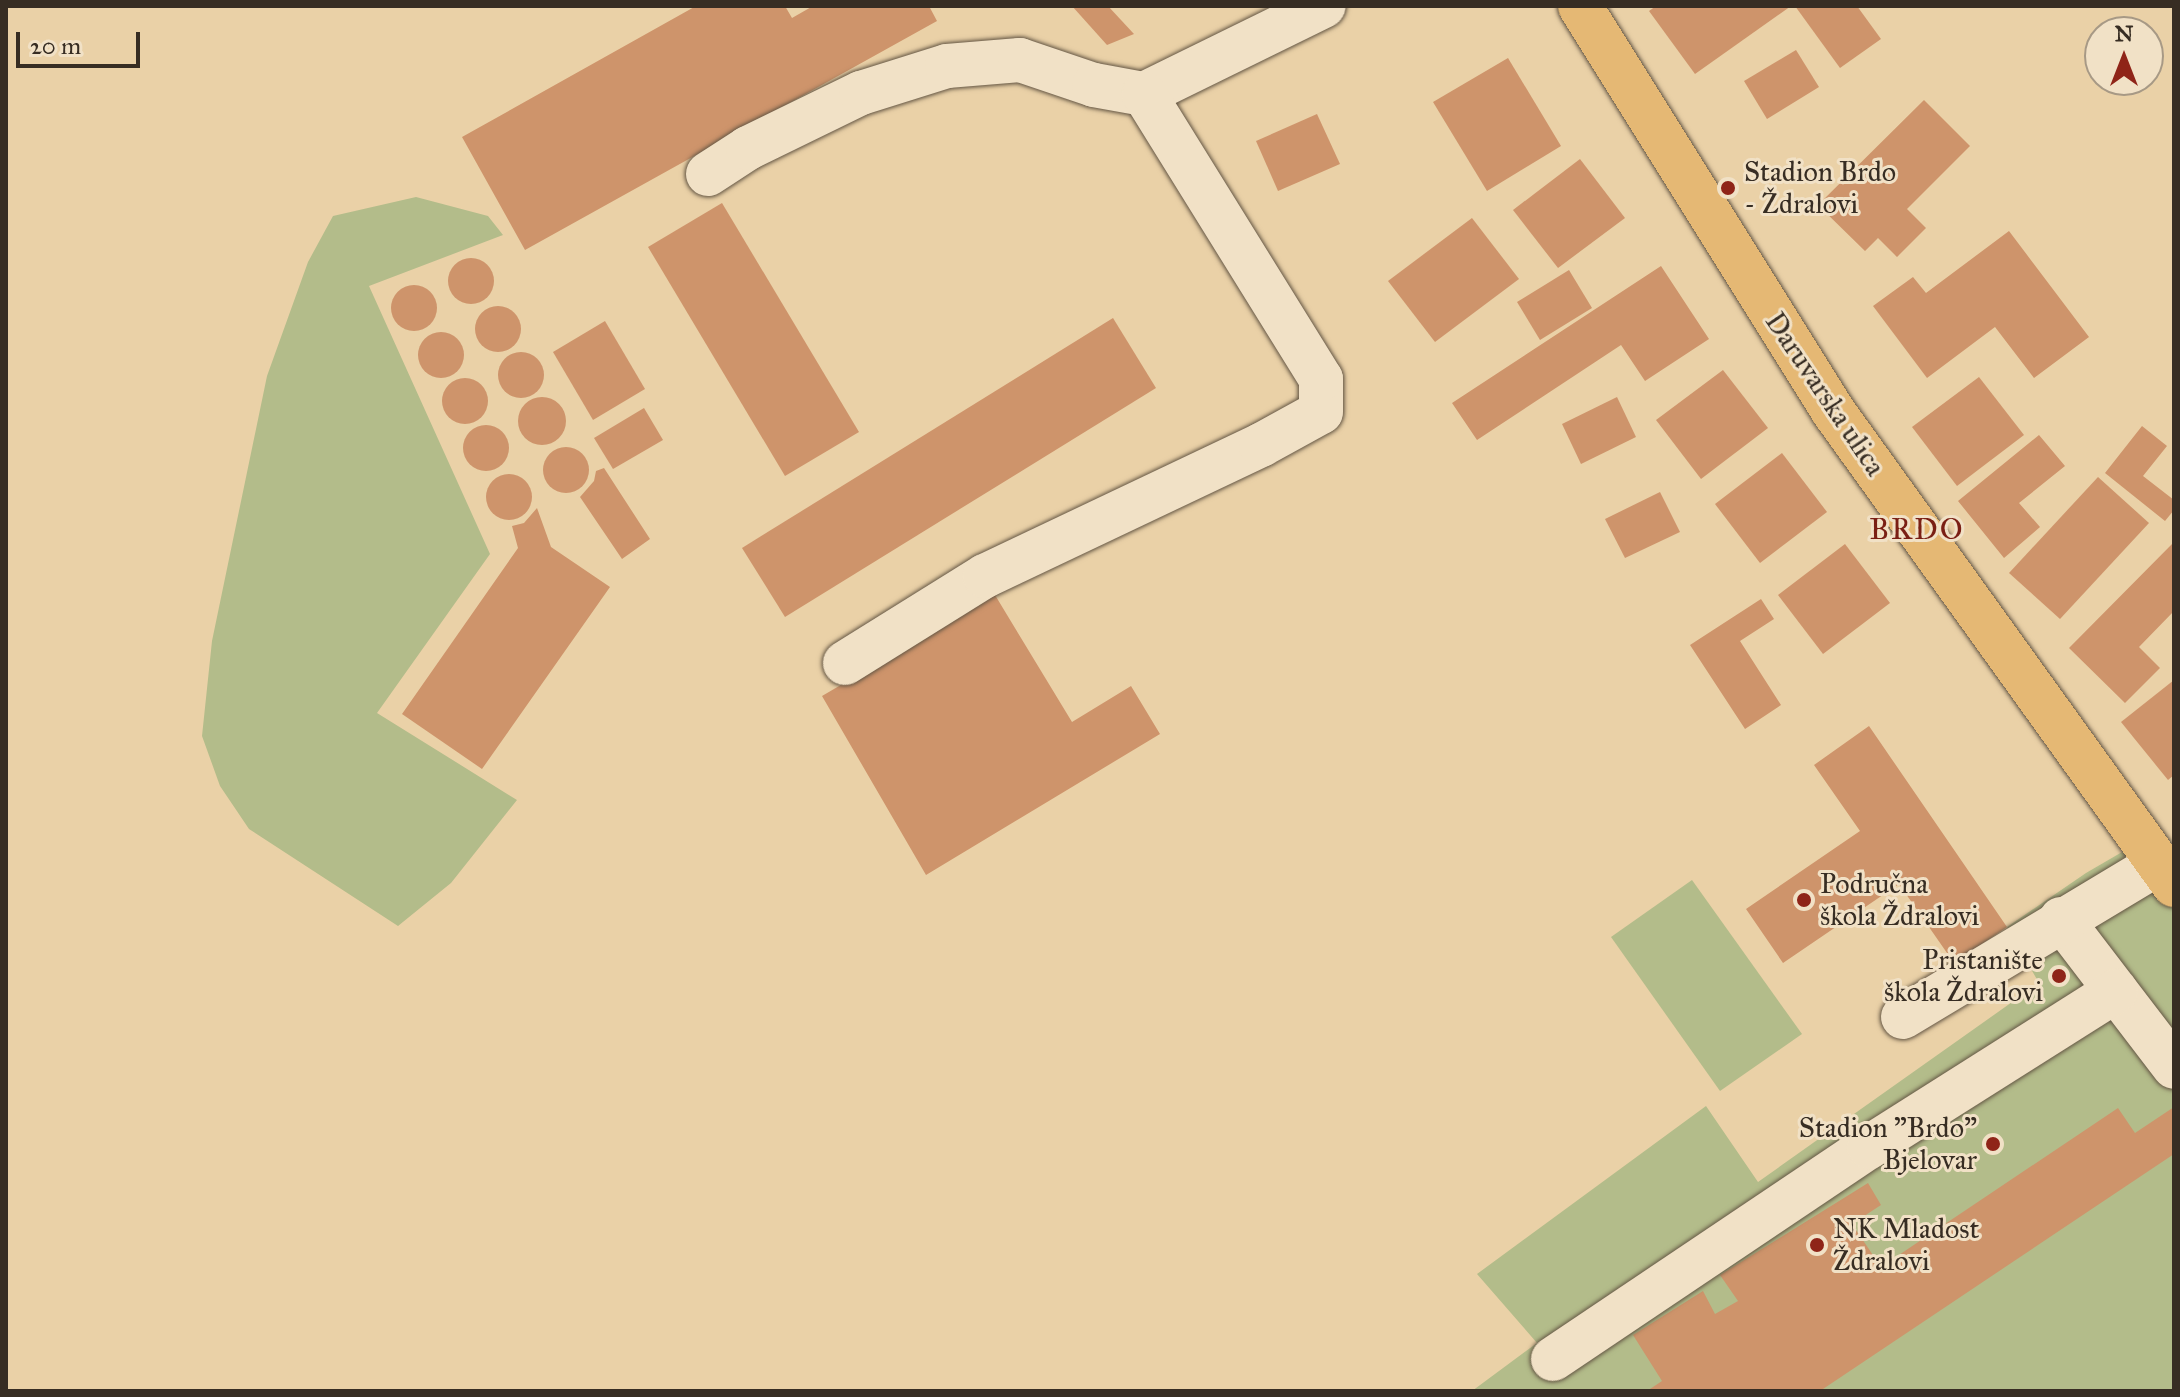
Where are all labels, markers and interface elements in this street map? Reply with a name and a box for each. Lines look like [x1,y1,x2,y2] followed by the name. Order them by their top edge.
[20,16,144,66] scale bar
[2084,16,2164,96] north arrow
[2115,20,2133,47] text: N
[30,31,81,61] text: 20 m
[1744,155,1896,221] place label: Stadion Brdo - Ždralovi
[1719,179,1737,197] marker: Stadion Brdo - Ždralovi
[1758,306,1892,482] street label: Daruvarska ulica
[1869,511,1965,547] district label: BRDO
[1820,867,1979,933] place label: Područna škola Ždralovi
[1795,891,1813,909] marker: Područna škola Ždralovi
[1884,943,2043,1009] place label: Pristanište škola Ždralovi
[2050,967,2068,985] marker: Pristanište škola Ždralovi
[1799,1111,1977,1177] place label: Stadion "Brdo" Bjelovar
[1984,1135,2002,1153] marker: Stadion "Brdo" Bjelovar
[1833,1212,1979,1278] place label: NK Mladost Ždralovi
[1808,1236,1826,1254] marker: NK Mladost Ždralovi

